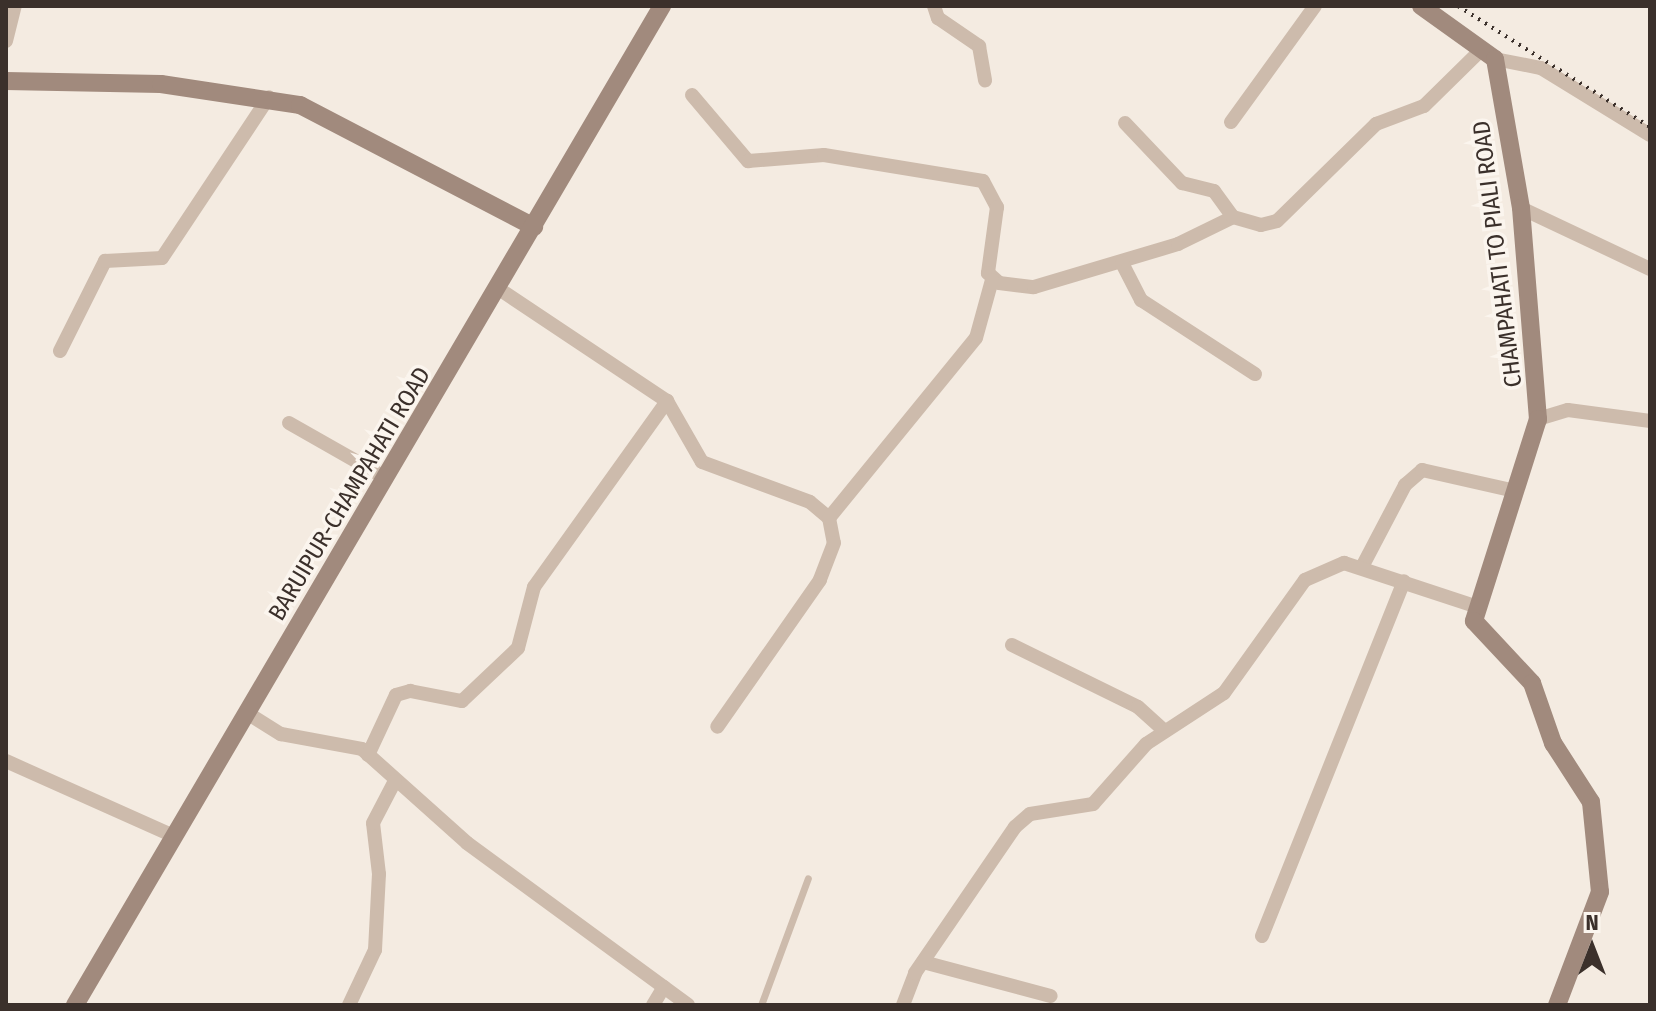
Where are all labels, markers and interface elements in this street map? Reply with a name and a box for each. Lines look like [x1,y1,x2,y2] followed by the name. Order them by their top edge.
[1467,119,1529,389] street label: CHAMPAHATI TO PIALI ROAD
[263,362,437,626] street label: BARUIPUR-CHAMPAHATI ROAD
[1552,907,1632,987] north arrow
[1585,909,1599,936] text: N

